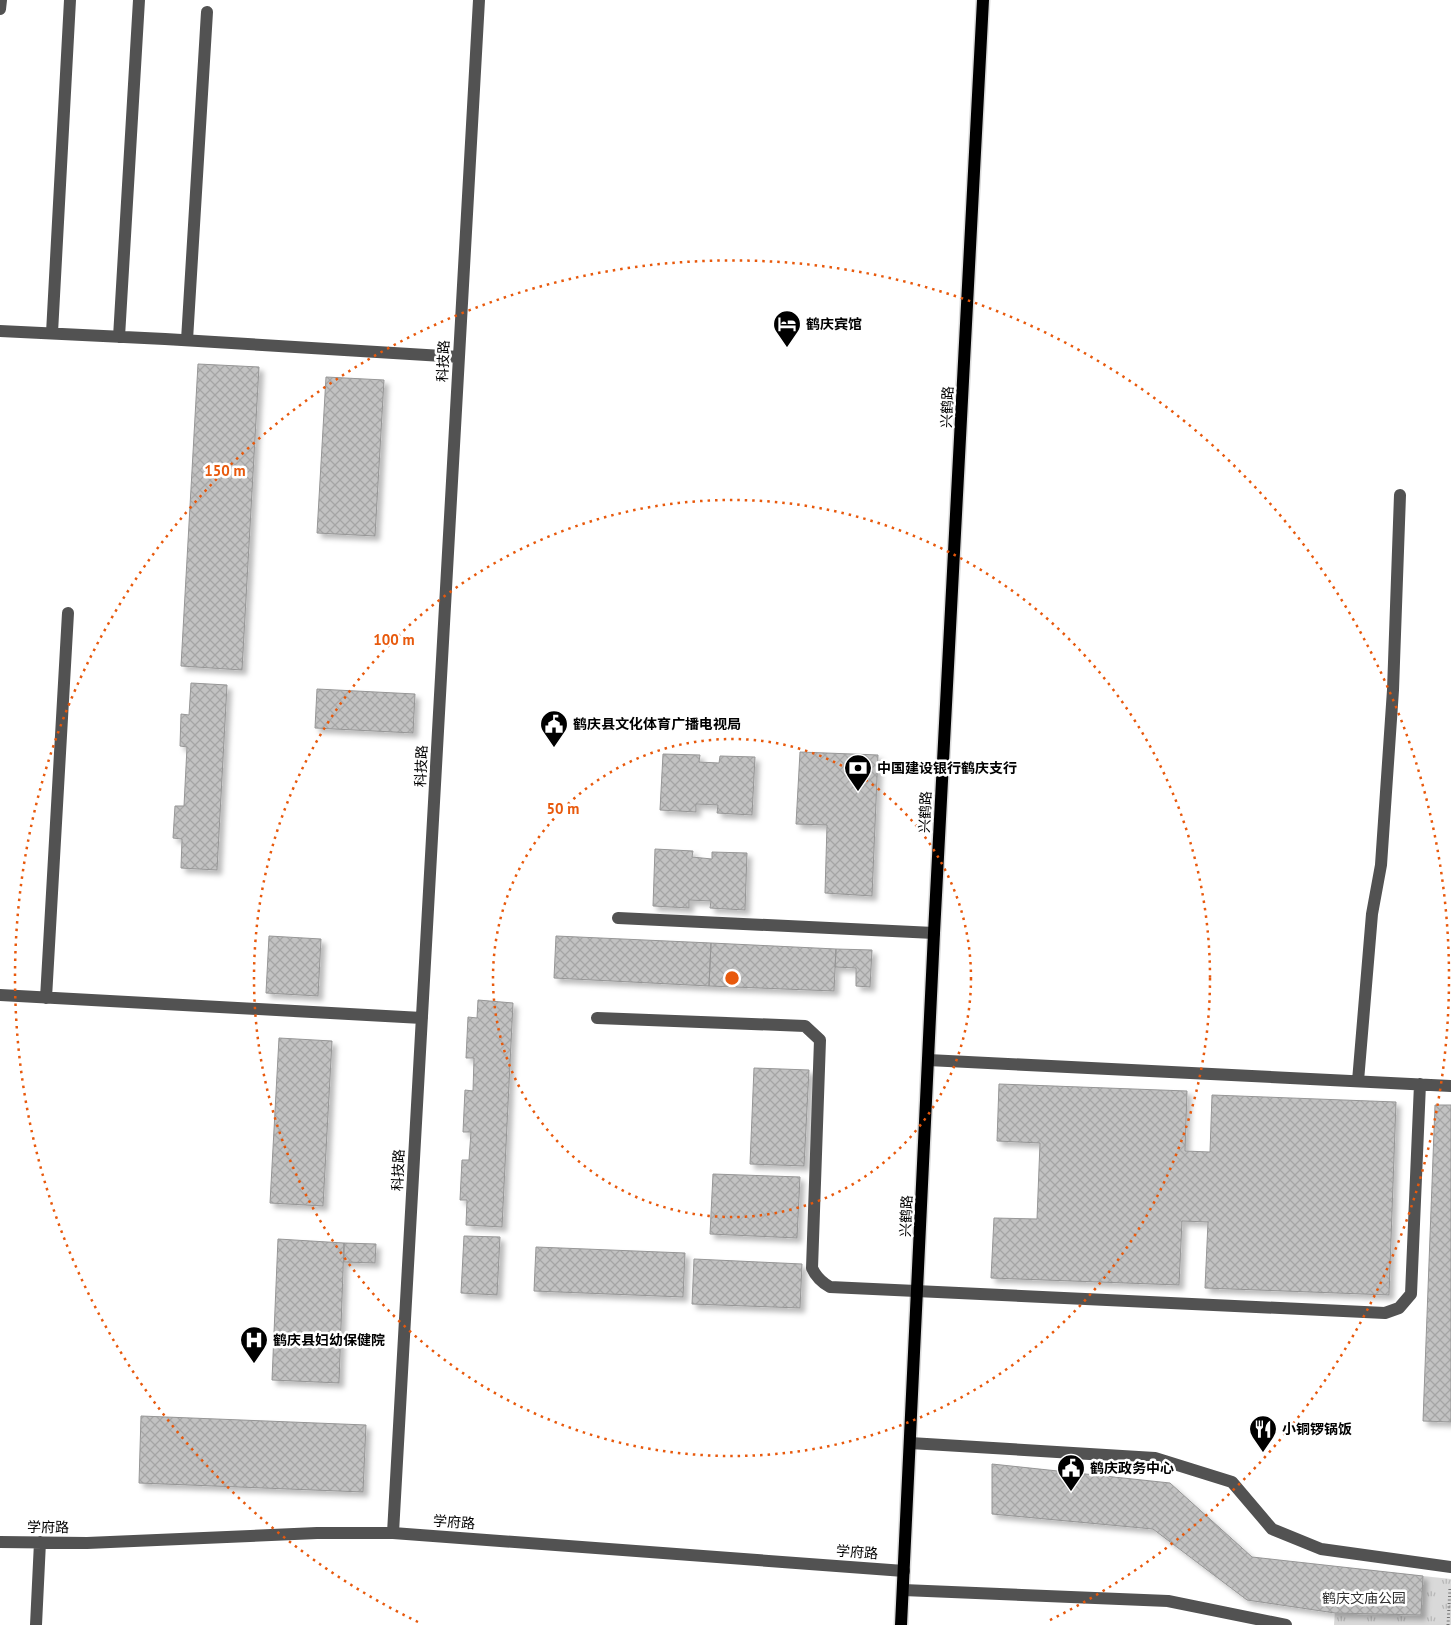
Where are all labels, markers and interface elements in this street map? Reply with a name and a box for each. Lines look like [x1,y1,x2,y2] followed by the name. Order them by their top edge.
[772,309,802,348] hotel icon: 鹤庆宾馆
[806,315,862,333] place label: 鹤庆宾馆
[433,340,453,382] street label: 科技路
[937,386,957,428] street label: 兴鹤路
[204,461,246,480] text: 150 m
[373,630,415,649] text: 100 m
[539,709,569,748] public building icon: 鹤庆县文化体育广播电视局
[573,715,741,733] place label: 鹤庆县文化体育广播电视局
[411,745,431,787] street label: 科技路
[843,753,873,792] bank icon: 中国建设银行鹤庆支行
[877,759,1017,777] place label: 中国建设银行鹤庆支行
[915,791,935,833] street label: 兴鹤路
[547,799,579,818] text: 50 m
[723,969,741,987] centre of rings
[388,1149,408,1191] street label: 科技路
[896,1195,916,1237] street label: 兴鹤路
[239,1325,269,1364] hospital icon: 鹤庆县妇幼保健院
[273,1331,385,1349] place label: 鹤庆县妇幼保健院
[1248,1414,1278,1453] restaurant icon: 小铜锣锅饭
[1282,1420,1352,1438] place label: 小铜锣锅饭
[1056,1453,1086,1492] public building icon: 鹤庆政务中心
[1090,1459,1174,1477] place label: 鹤庆政务中心
[432,1512,476,1532] street label: 学府路
[27,1518,69,1536] street label: 学府路
[835,1542,879,1562] street label: 学府路
[1322,1589,1406,1607] park label: 鹤庆文庙公园

